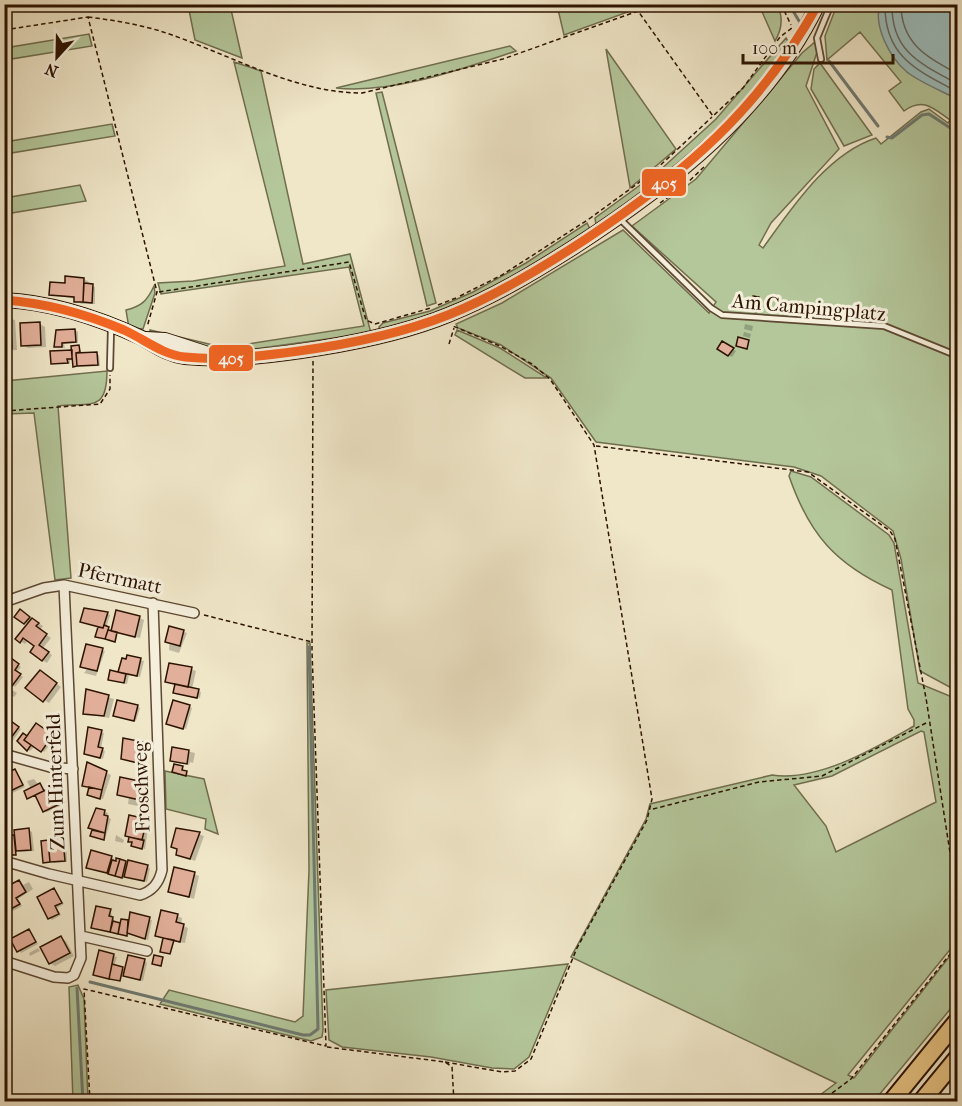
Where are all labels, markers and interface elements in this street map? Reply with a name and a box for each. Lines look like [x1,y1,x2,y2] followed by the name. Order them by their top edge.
[27,27,87,87] north arrow
[743,27,893,65] scale bar
[752,38,797,59] text: 100 m
[42,59,61,82] text: N
[641,168,687,197] line badge: 405
[650,174,677,194] text: 405
[730,289,887,326] street label: Am Campingplatz
[208,344,254,372] line badge: 405
[217,349,244,369] text: 405
[76,558,164,599] street label: Pferrmatt
[42,712,69,851] street label: Zum Hinterfeld
[128,741,155,833] street label: Froschweg

